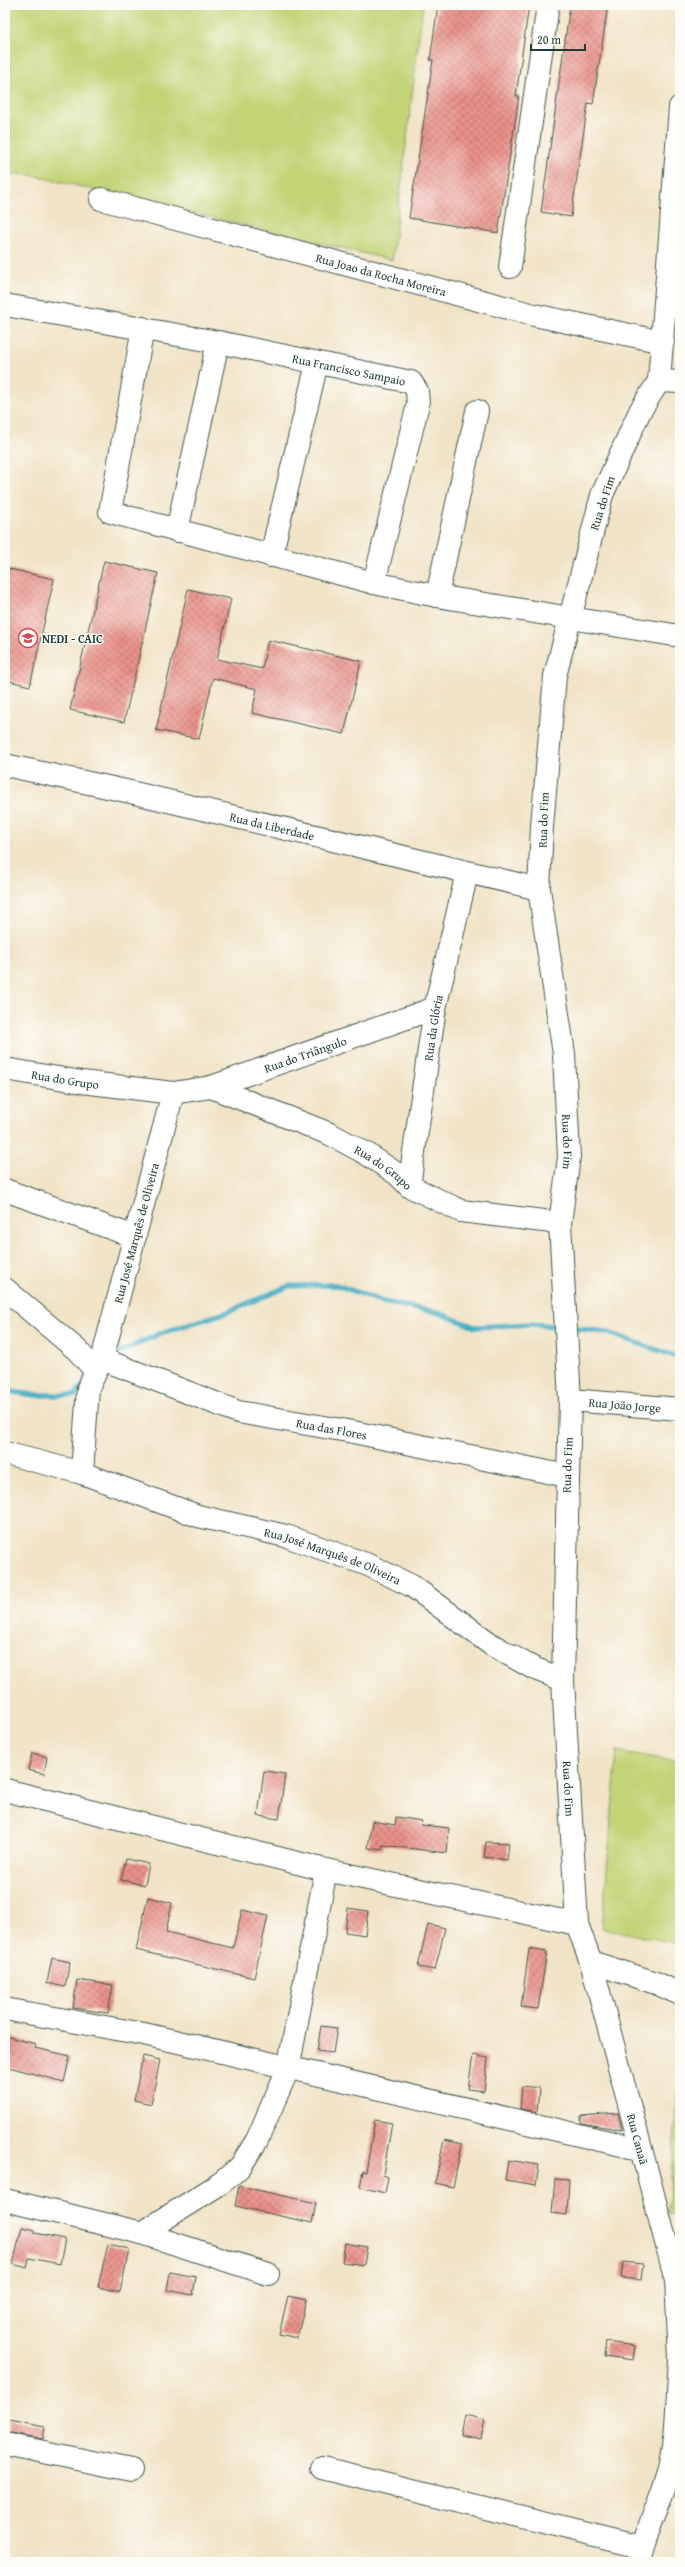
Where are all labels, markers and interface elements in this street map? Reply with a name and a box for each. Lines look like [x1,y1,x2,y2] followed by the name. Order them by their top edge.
[531,26,585,52] scale bar
[537,31,561,48] text: 20 m
[314,248,449,300] street label: Rua Joao da Rocha Moreira
[291,349,407,389] street label: Rua Francisco Sampaio
[585,474,619,532] street label: Rua do Fim
[17,627,39,649] school or university icon: NEDI - CAIC
[42,630,103,647] place label: NEDI - CAIC
[534,792,552,848] street label: Rua do Fim
[228,807,317,844] street label: Rua da Liberdade
[419,992,446,1062] street label: Rua da Glória
[262,1031,349,1076] street label: Rua do Triângulo
[30,1065,100,1092] street label: Rua do Grupo
[558,1113,577,1171] street label: Rua do Fim
[351,1140,416,1193] street label: Rua do Grupo
[109,1161,163,1305] street label: Rua José Marquês de Oliveira
[588,1393,662,1416] street label: Rua João Jorge
[295,1414,369,1443] street label: Rua das Flores
[558,1437,576,1493] street label: Rua do Fim
[263,1523,404,1588] street label: Rua José Marquês de Oliveira
[559,1760,579,1817] street label: Rua do Fim
[623,2111,653,2166] street label: Rua Canaã

